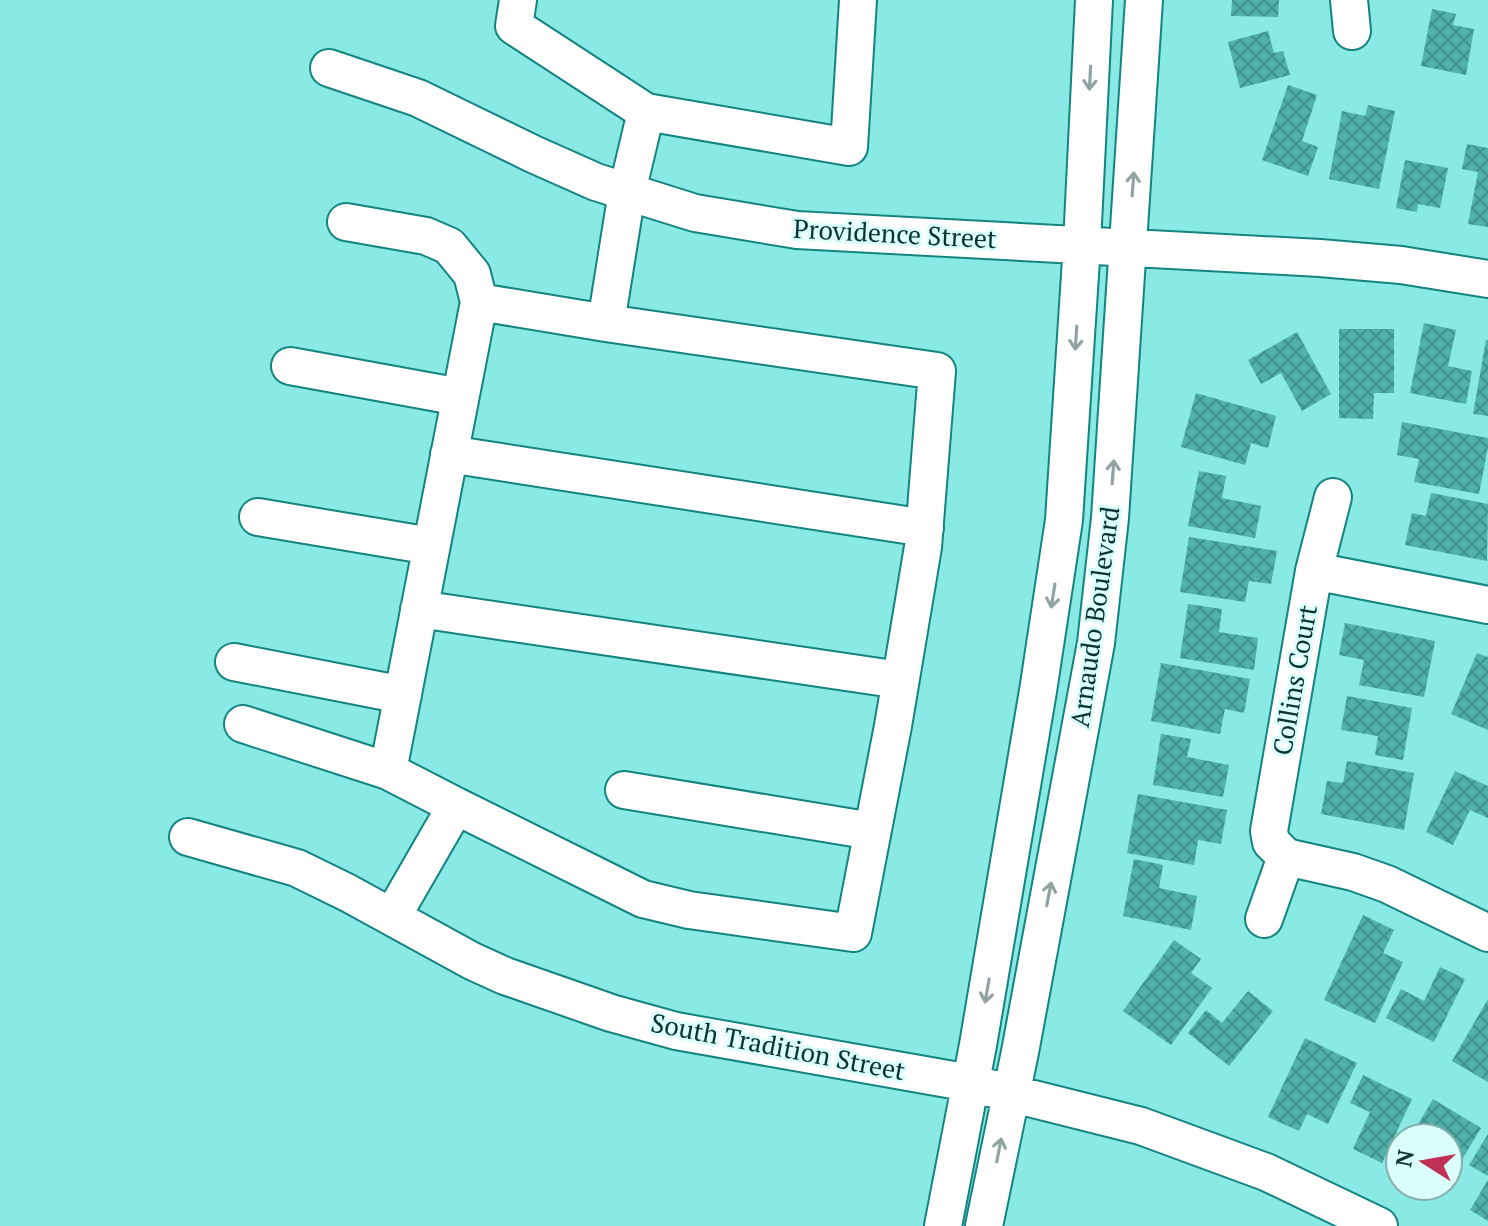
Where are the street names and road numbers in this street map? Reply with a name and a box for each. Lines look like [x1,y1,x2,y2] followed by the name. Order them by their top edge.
[792,211,998,255] street label: Providence Street
[1062,504,1126,730] street label: Arnaudo Boulevard
[1264,602,1324,758] street label: Collins Court
[648,1005,908,1087] street label: South Tradition Street

